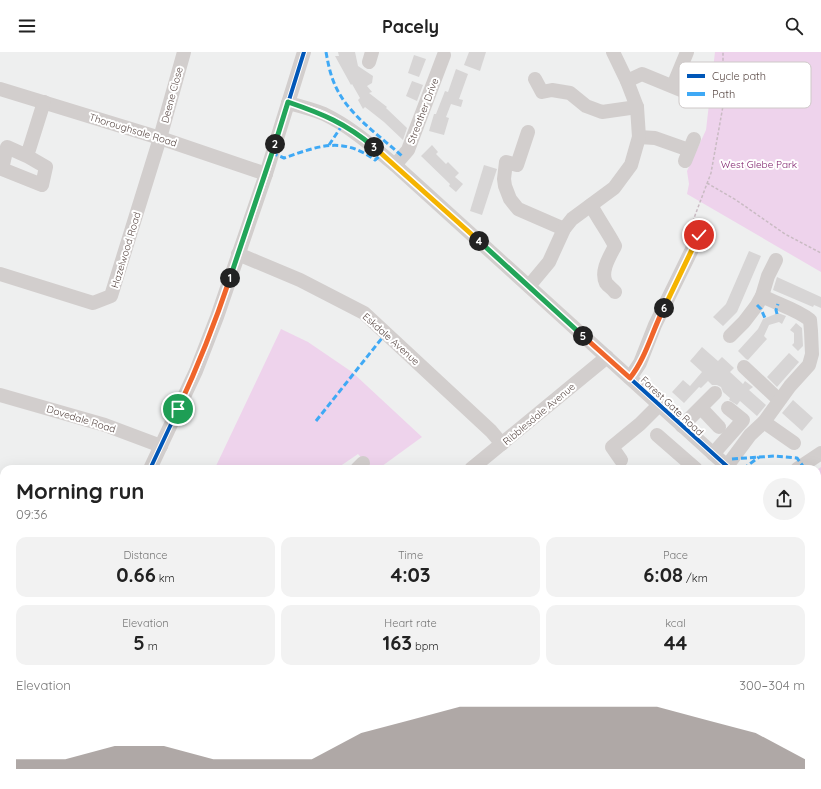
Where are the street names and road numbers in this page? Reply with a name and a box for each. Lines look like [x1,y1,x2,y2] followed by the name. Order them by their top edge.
[158,65,186,125] street label: Deene Close
[404,76,442,146] street label: Streather Drive
[88,110,178,150] street label: Thoroughsale Road
[108,210,144,290] street label: Hazelwood Road
[360,310,423,368] street label: Eskdale Avenue
[638,374,706,438] street label: Forest Gate Road
[500,380,578,448] street label: Ribblesdale Avenue
[45,402,117,436] street label: Dovedale Road

